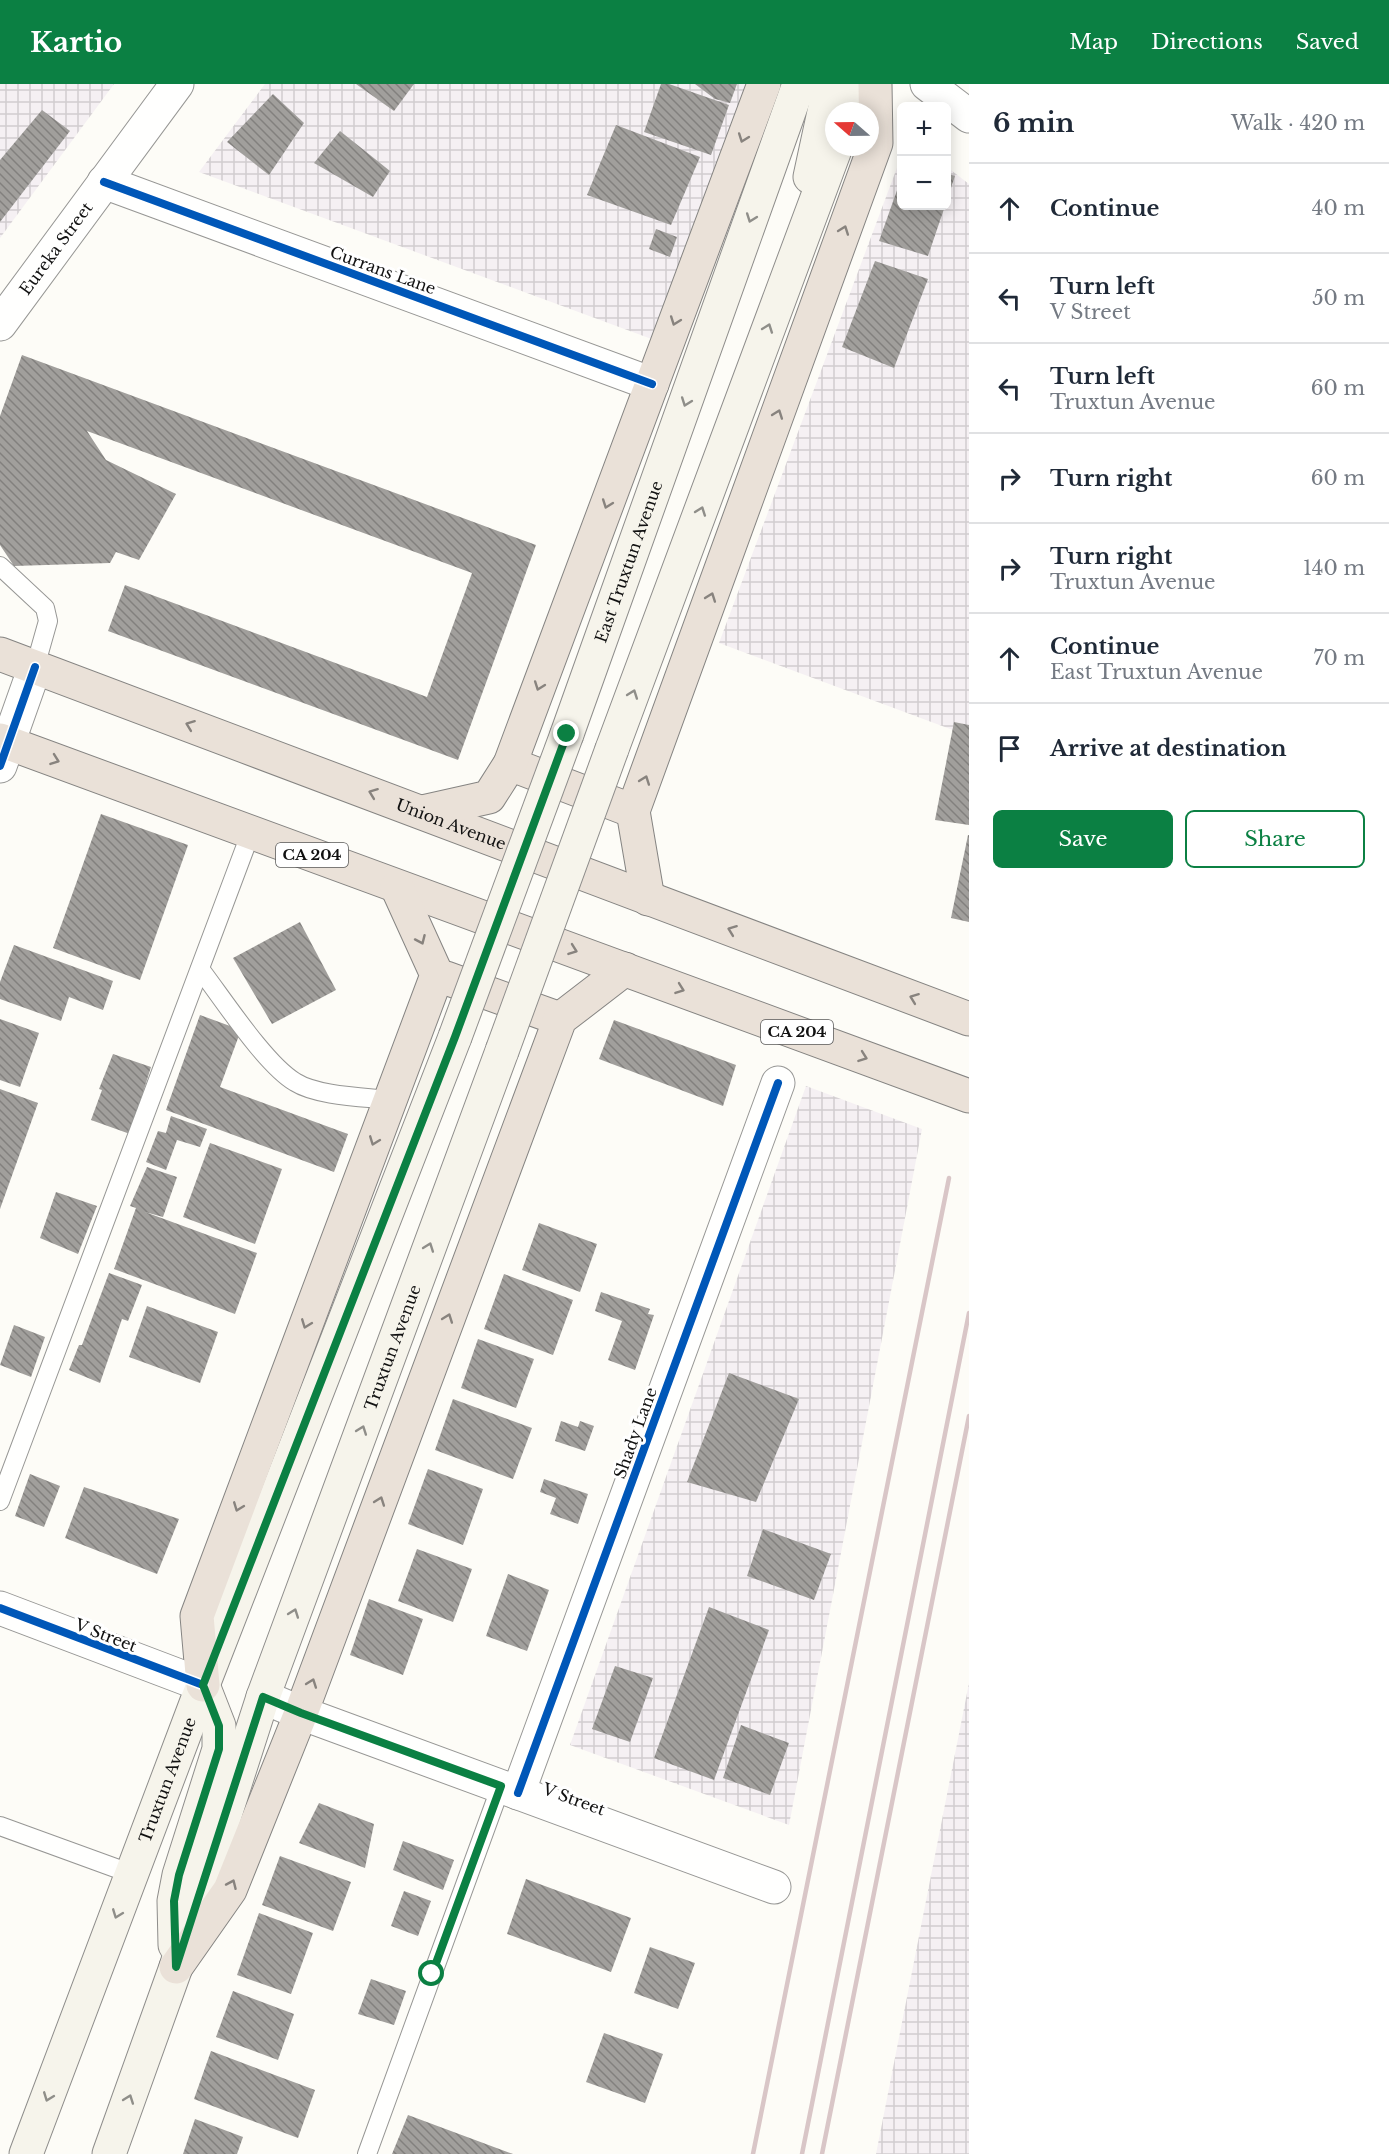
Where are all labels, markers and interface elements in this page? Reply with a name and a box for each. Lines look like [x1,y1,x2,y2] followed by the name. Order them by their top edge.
[30,25,122,60] text: Kartio
[1069,29,1118,55] text: Map
[1151,29,1263,55] text: Directions
[1296,29,1359,55] text: Saved
[825,102,879,156] north arrow
[897,102,951,210] map controls
[897,102,951,156] button: +
[993,107,1074,139] text: 6 min
[1231,111,1365,135] text: Walk · 420 m
[738,133,751,143] one-way arrow
[897,156,951,210] button: −
[993,192,1026,225] icon: ahead
[1050,195,1159,222] text: Continue
[1312,196,1365,220] text: 40 m
[15,198,97,299] street label: Eureka Street
[745,212,758,223] one-way arrow
[837,225,849,236] one-way arrow
[327,242,439,298] street label: Currans Lane
[1050,273,1155,300] text: Turn left
[993,282,1026,315] icon: left
[1312,286,1365,310] text: 50 m
[1050,300,1131,324] text: V Street
[670,315,682,326] one-way arrow
[761,323,774,334] one-way arrow
[1050,363,1155,390] text: Turn left
[993,372,1026,405] icon: left
[1311,376,1365,400] text: 60 m
[1050,390,1216,414] text: Truxtun Avenue
[680,396,693,407] one-way arrow
[770,409,783,419] one-way arrow
[993,462,1026,495] icon: right
[1050,465,1172,492] text: Turn right
[1311,466,1365,490] text: 60 m
[590,478,667,645] street label: East Truxtun Avenue
[602,498,614,509] one-way arrow
[693,506,706,517] one-way arrow
[1050,543,1172,570] text: Turn right
[993,552,1026,585] icon: right
[1303,556,1365,580] text: 140 m
[1050,570,1216,594] text: Truxtun Avenue
[704,592,717,603] one-way arrow
[1050,633,1159,660] text: Continue
[993,642,1026,675] icon: ahead
[1313,646,1365,670] text: 70 m
[1050,660,1263,684] text: East Truxtun Avenue
[533,681,546,691] one-way arrow
[625,689,638,700] one-way arrow
[185,719,196,732] one-way arrow
[553,720,579,746] route end
[993,732,1026,765] icon: arrive
[1050,735,1287,762] text: Arrive at destination
[49,753,60,765] one-way arrow
[637,775,650,786] one-way arrow
[368,788,379,800] one-way arrow
[393,794,509,854] street label: Union Avenue
[993,810,1173,868] button: Save
[1185,810,1365,868] button: Share
[276,843,348,867] road number: CA 204
[727,925,738,937] one-way arrow
[414,934,426,945] one-way arrow
[567,943,578,956] one-way arrow
[674,982,685,995] one-way arrow
[909,993,920,1006] one-way arrow
[761,1020,833,1044] road number: CA 204
[857,1049,868,1062] one-way arrow
[369,1135,382,1146] one-way arrow
[422,1242,435,1253] one-way arrow
[360,1282,425,1413] street label: Truxtun Avenue
[441,1313,454,1324] one-way arrow
[301,1318,313,1329] one-way arrow
[609,1385,661,1481] street label: Shady Lane
[354,1425,367,1436] one-way arrow
[373,1496,386,1506] one-way arrow
[232,1501,245,1511] one-way arrow
[287,1608,300,1619] one-way arrow
[71,1614,140,1656] street label: V Street
[305,1678,318,1689] one-way arrow
[134,1714,200,1845] street label: Truxtun Avenue
[539,1778,608,1819] street label: V Street
[225,1879,237,1890] one-way arrow
[111,1909,124,1919] one-way arrow
[418,1960,444,1986] route start
[42,2091,55,2102] one-way arrow
[121,2094,134,2105] one-way arrow

